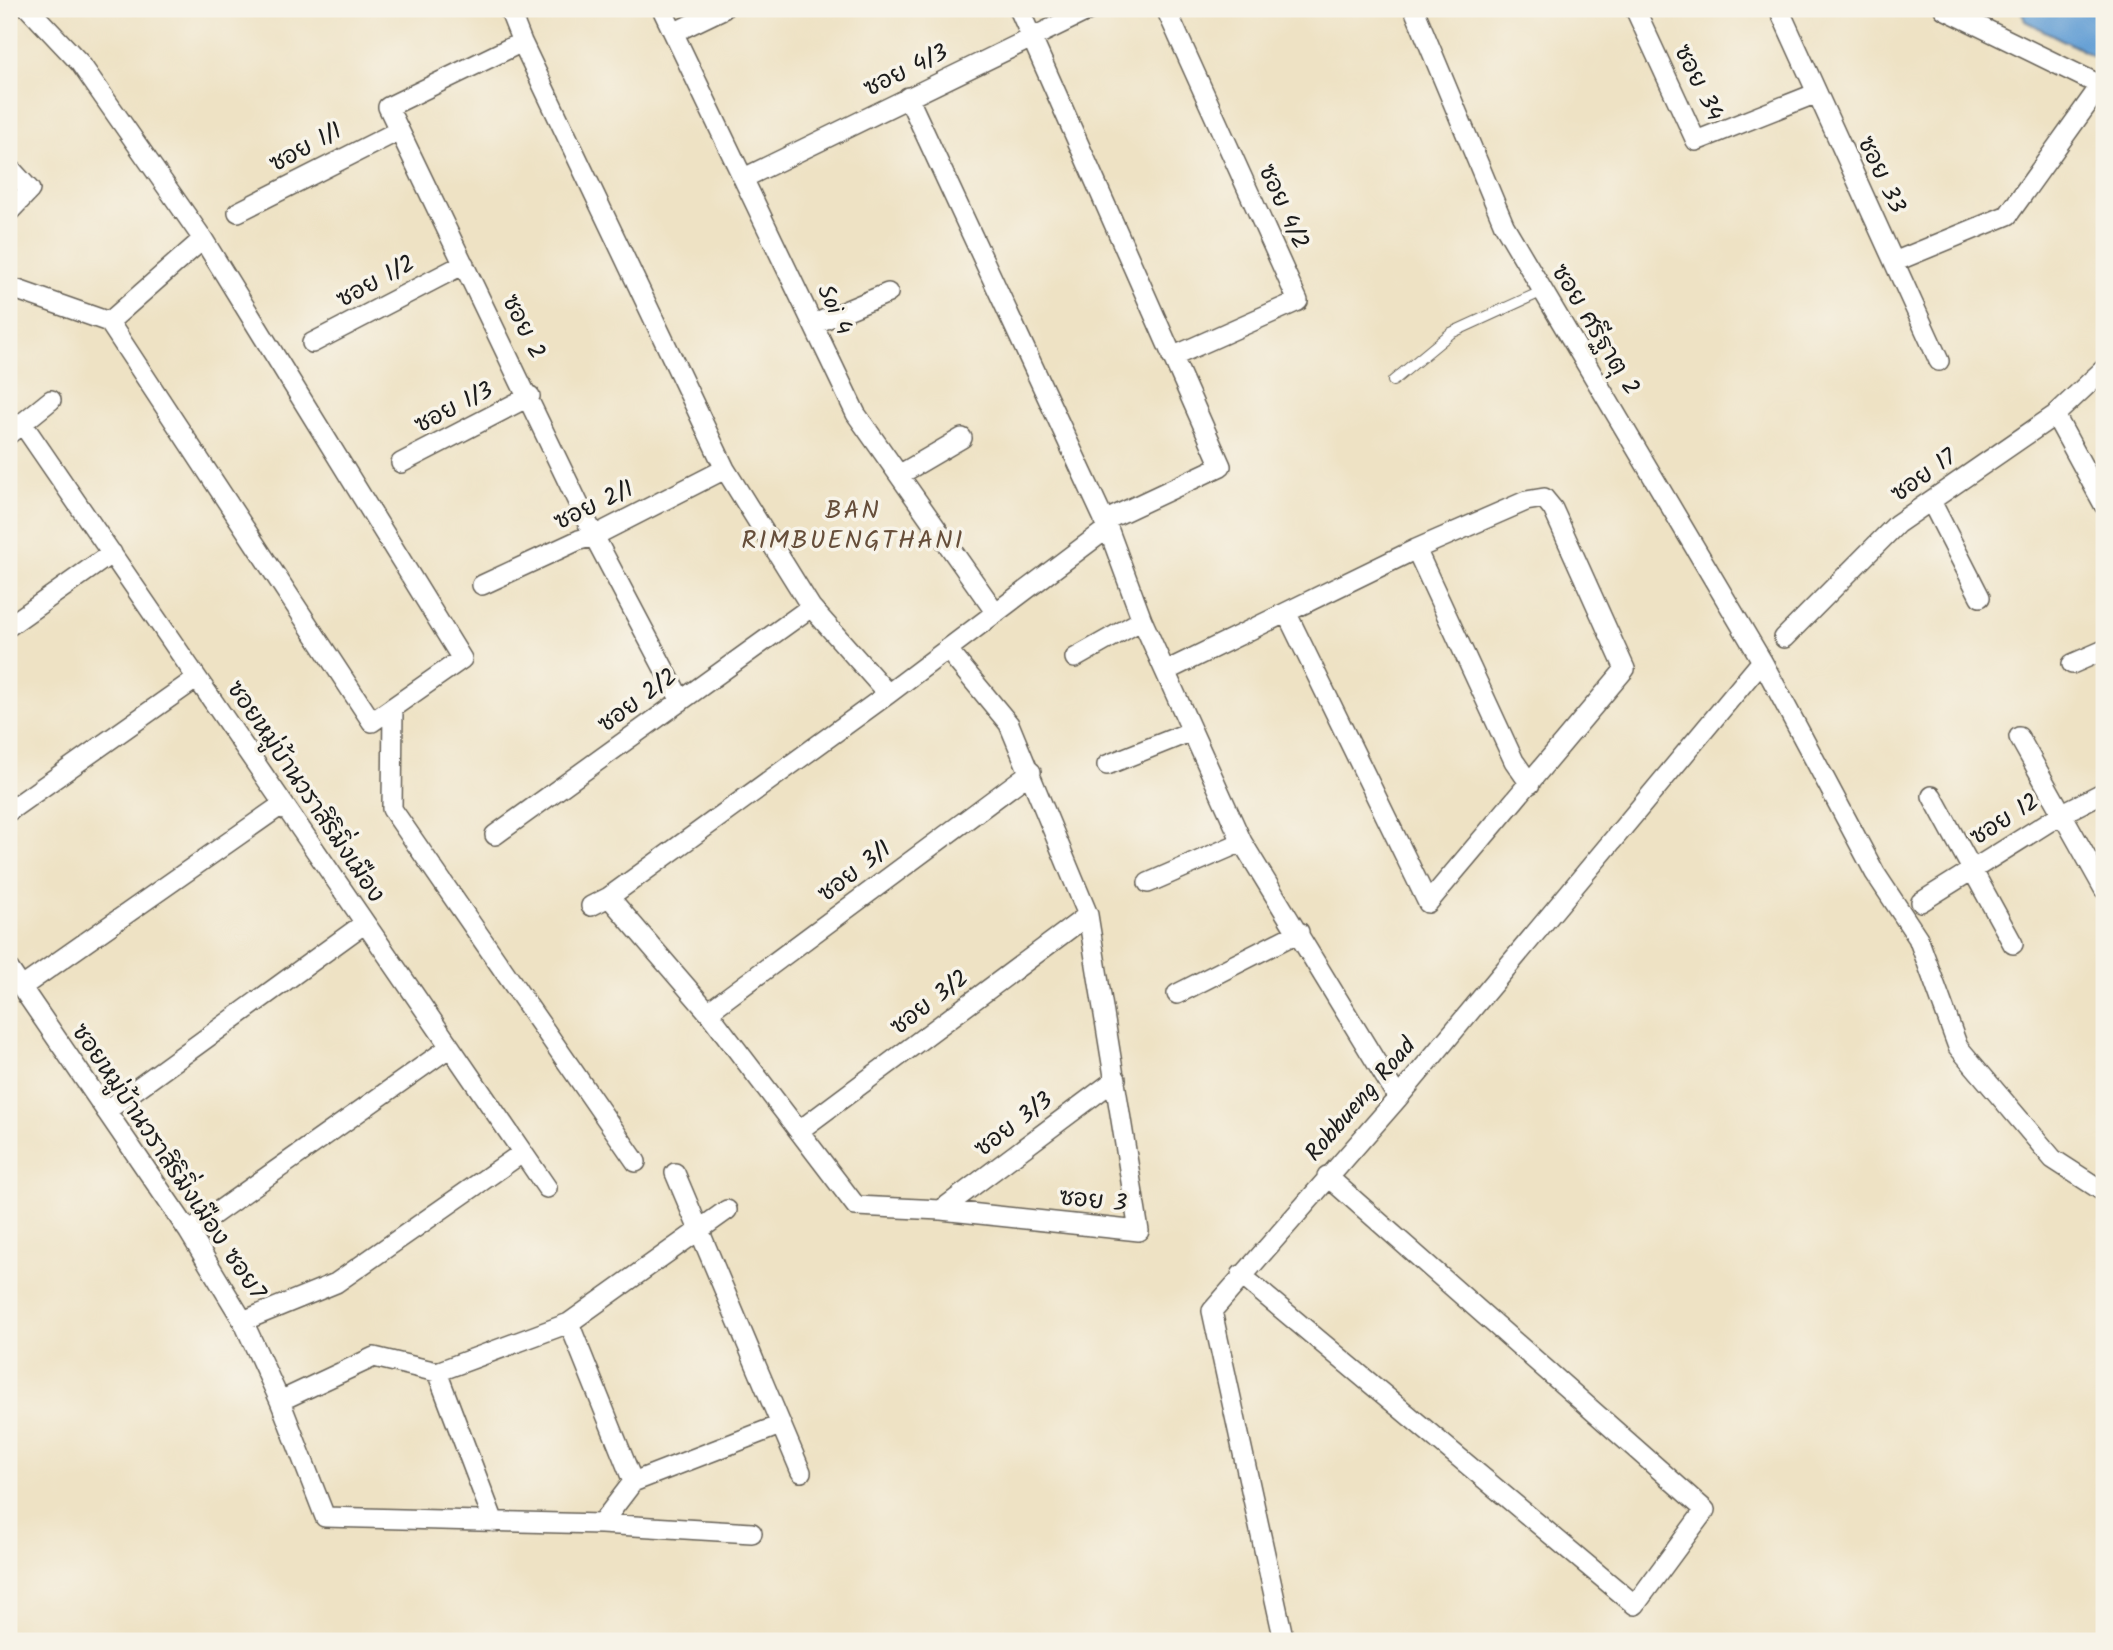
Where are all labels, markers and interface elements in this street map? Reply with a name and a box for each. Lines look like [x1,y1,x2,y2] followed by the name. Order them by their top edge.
[857,34,955,108] street label: ซอย 4/3
[1663,38,1733,128] street label: ซอย 34
[262,112,350,184] street label: ซอย 1/1
[1846,130,1916,220] street label: ซอย 33
[1247,158,1319,256] street label: ซอย 4/2
[330,245,422,319] street label: ซอย 1/2
[1540,257,1650,403] street label: ซอย ศรีฐาตุ 2
[805,278,863,342] street label: Soi 4
[491,288,555,366] street label: ซอย 2
[408,372,500,444] street label: ซอย 1/3
[1883,439,1966,513] street label: ซอย 17
[548,471,640,541] street label: ซอย 2/1
[741,490,965,562] district label: BAN RIMBUENGTHANI
[590,659,686,743] street label: ซอย 2/2
[216,671,397,911] street label: ซอยหมู่บ้านวราสิริมิ่งเมือง
[1963,783,2047,857] street label: ซอย 12
[810,831,900,913] street label: ซอย 3/1
[882,960,978,1046] street label: ซอย 3/2
[60,1014,279,1309] street label: ซอยหมู่บ้านวราสิริมิ่งเมือง ซอย7
[1296,1028,1427,1171] street label: Robbueng Road
[966,1082,1062,1168] street label: ซอย 3/3
[1057,1178,1129,1224] street label: ซอย 3

